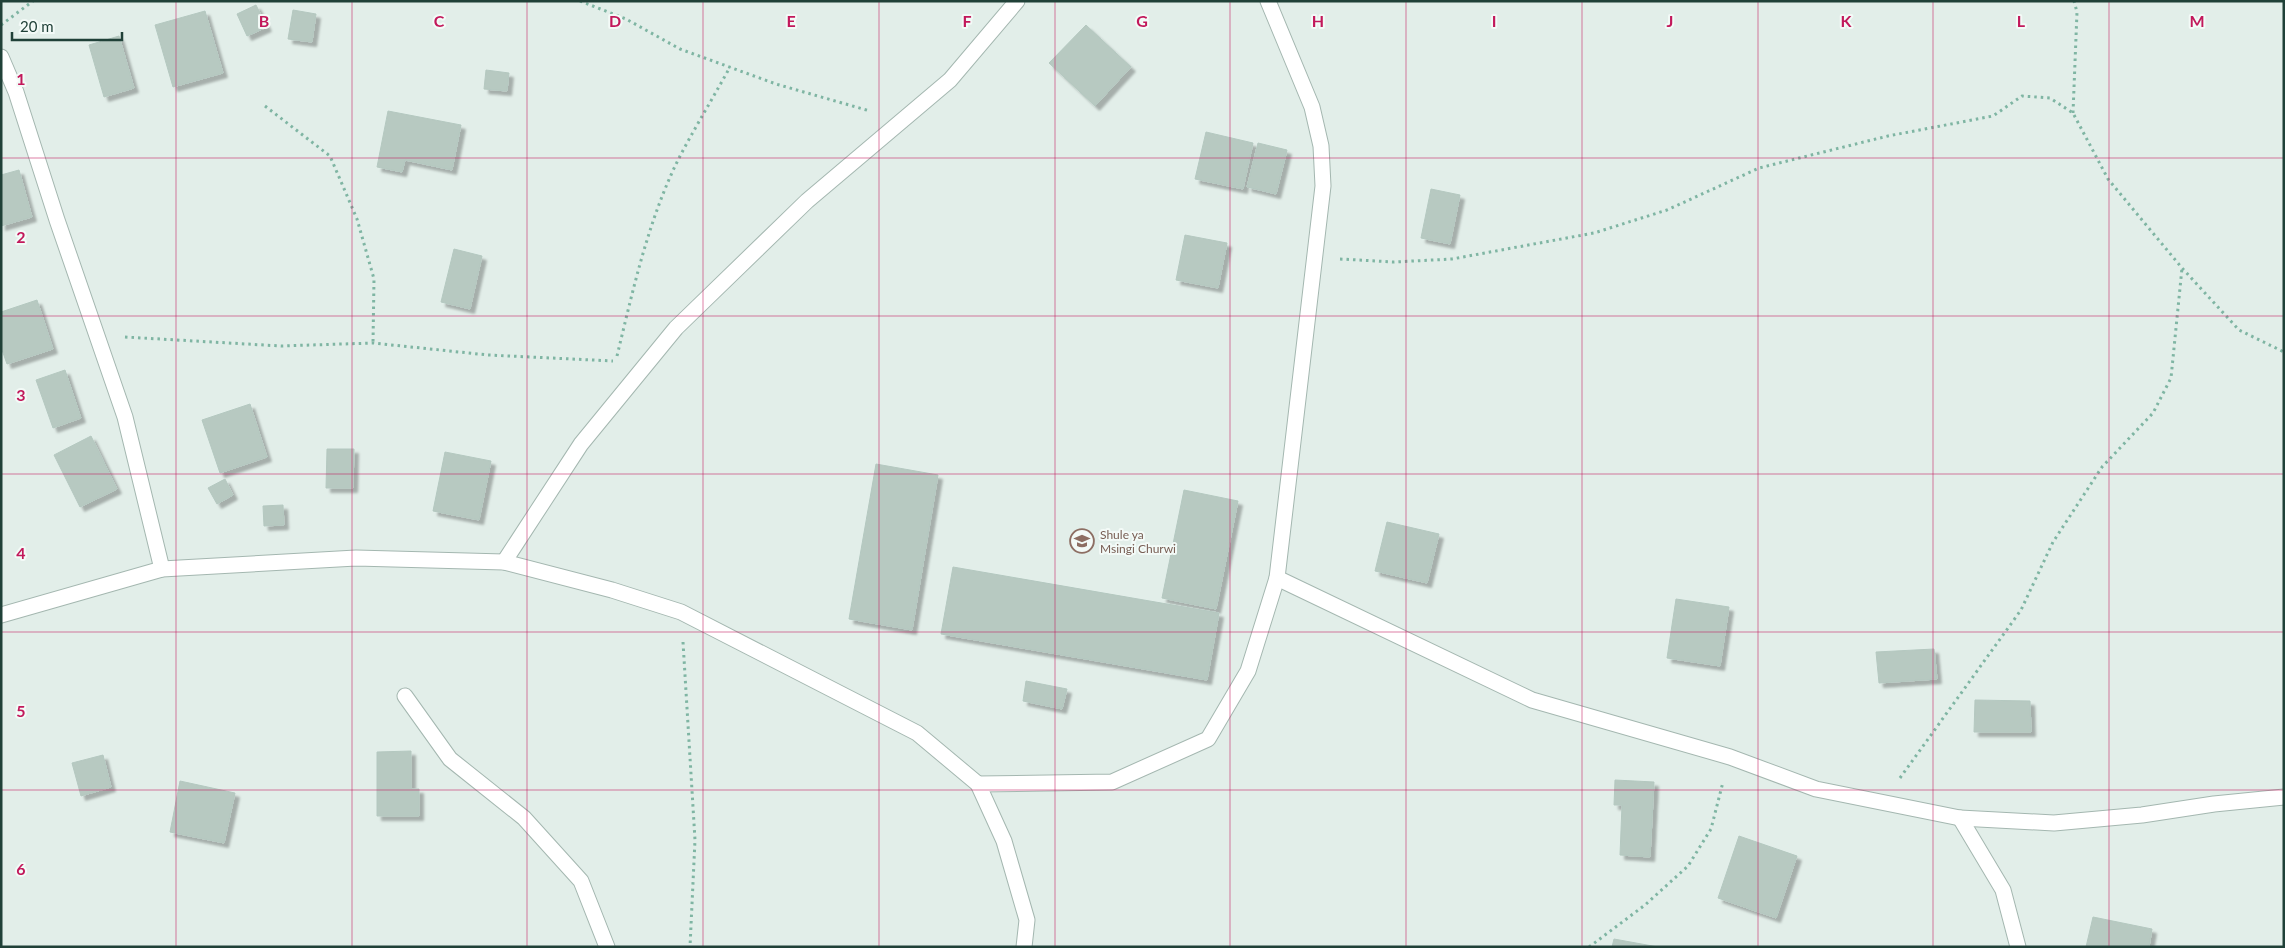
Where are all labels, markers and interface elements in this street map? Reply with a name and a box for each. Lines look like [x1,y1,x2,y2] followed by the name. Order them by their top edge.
[12,10,122,42] scale bar
[259,11,269,30] text: B
[434,11,445,30] text: C
[609,11,621,30] text: D
[786,11,796,30] text: E
[962,11,972,30] text: F
[1136,11,1148,30] text: G
[1312,11,1324,30] text: H
[1492,11,1496,30] text: I
[1667,11,1673,30] text: J
[1841,11,1853,30] text: K
[2017,11,2026,30] text: L
[2189,11,2205,30] text: M
[20,17,54,35] text: 20 m
[16,69,26,88] text: 1
[16,227,26,246] text: 2
[16,385,26,404] text: 3
[1100,527,1176,556] place label: Shule ya Msingi Churwi
[1069,528,1095,554] school or university icon: Shule ya Msingi Churwi
[16,543,26,562] text: 4
[16,701,26,720] text: 5
[16,859,26,878] text: 6

